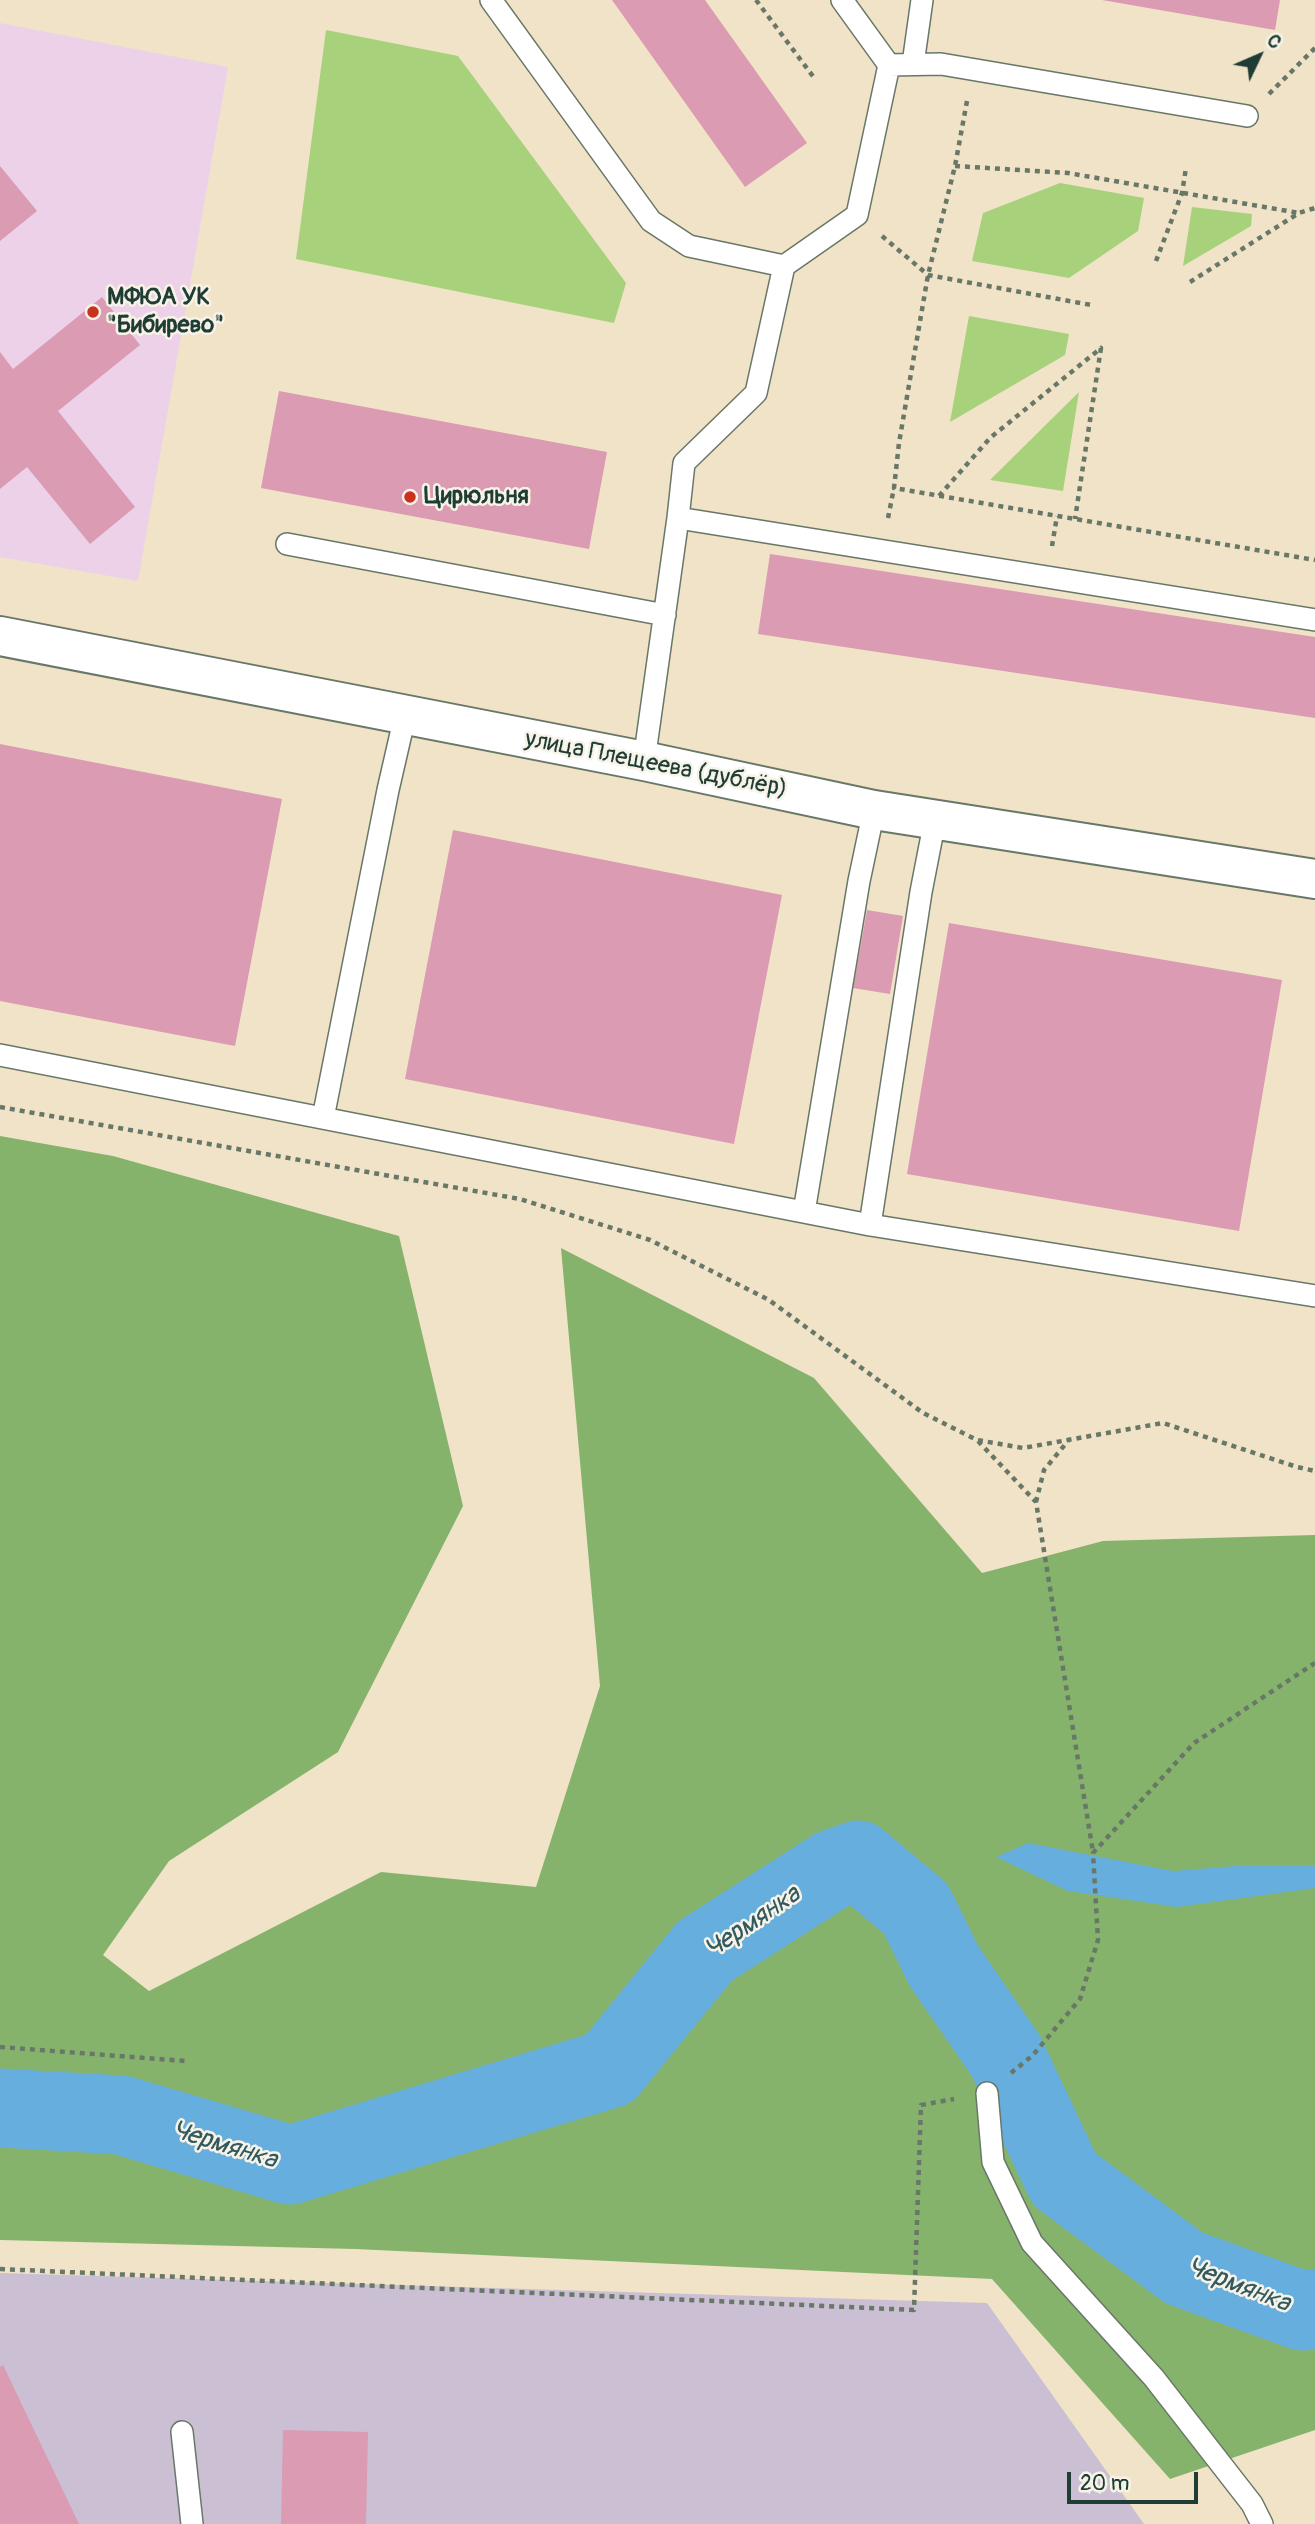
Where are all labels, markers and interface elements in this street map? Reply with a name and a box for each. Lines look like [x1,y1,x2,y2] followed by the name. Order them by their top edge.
[1224,21,1294,91] north arrow
[1261,29,1287,54] text: С
[107,284,224,340] place label: МФЮА УК "Бибирево"
[85,304,101,320] marker: МФЮА УК "Бибирево"
[424,483,529,511] place label: Цирюльня
[402,489,418,505] marker: Цирюльня
[522,725,790,805] street label: улица Плещеева (дублёр)
[699,1880,807,1966] water label: Чермянка
[168,2115,280,2177] water label: Чермянка
[1182,2252,1294,2320] water label: Чермянка
[1070,2458,1201,2502] scale bar
[1080,2470,1129,2497] text: 20 m

